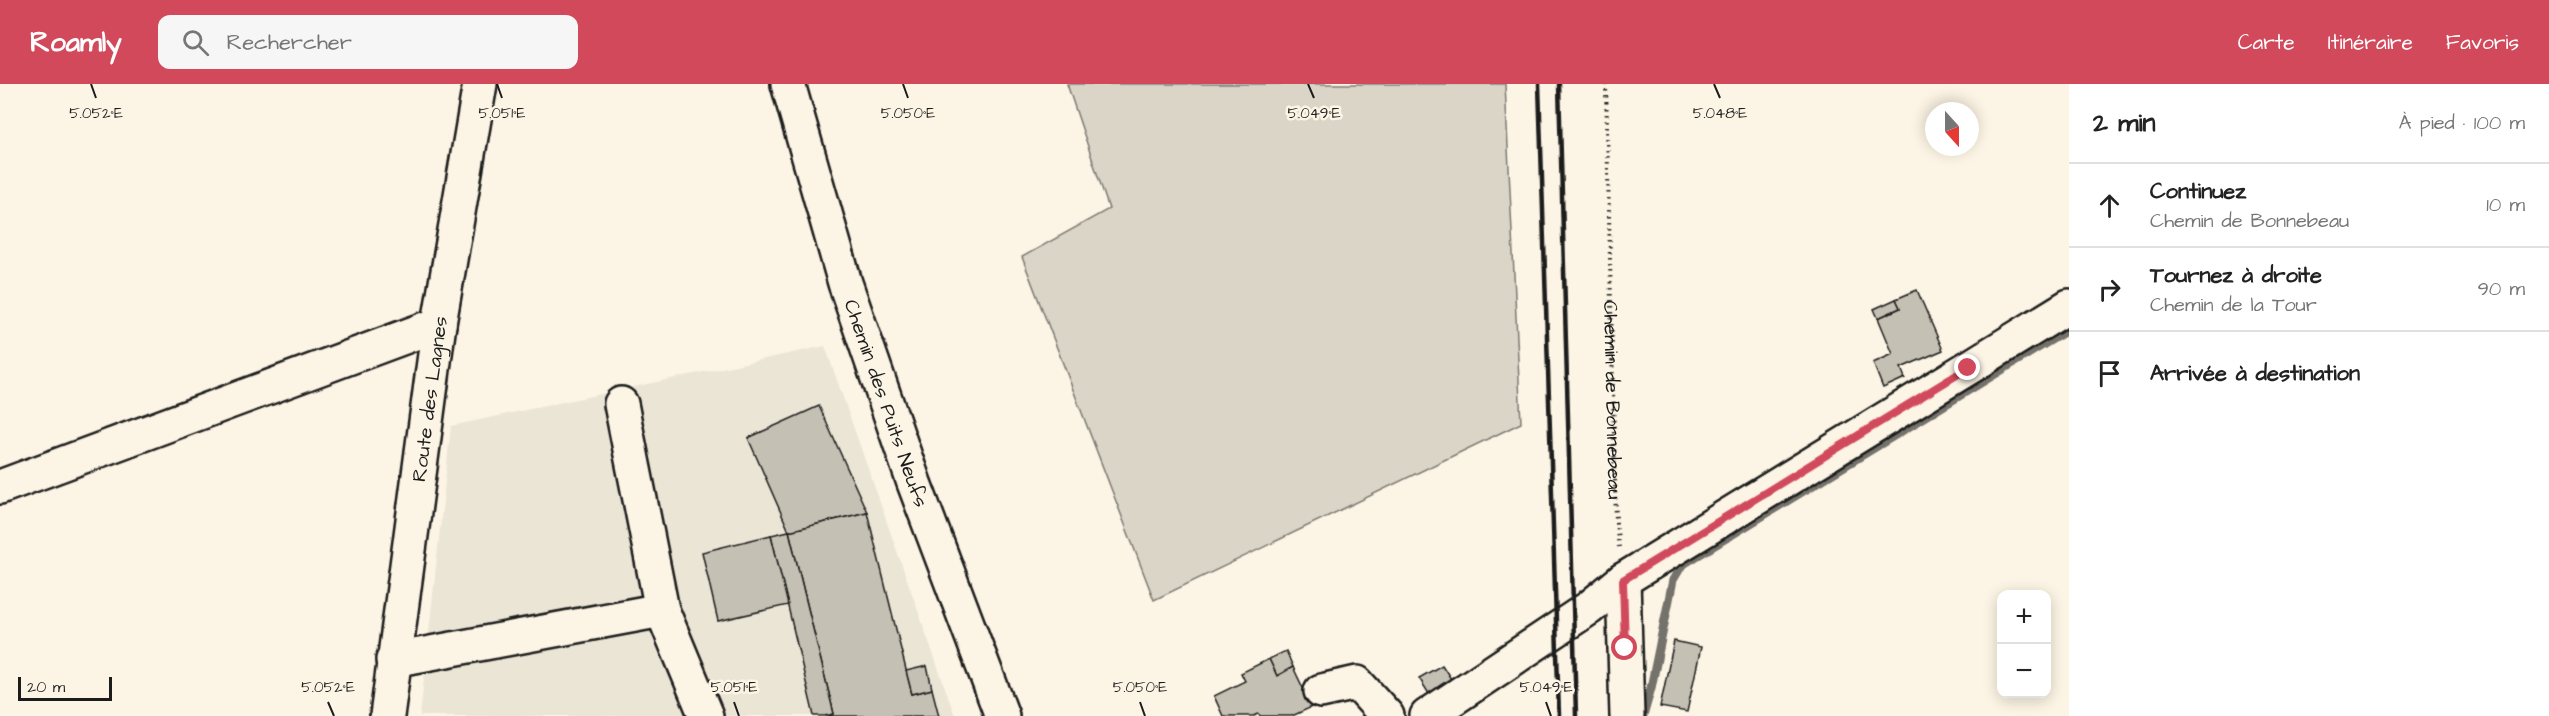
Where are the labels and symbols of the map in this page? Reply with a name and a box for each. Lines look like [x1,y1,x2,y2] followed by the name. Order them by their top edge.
[1925,102,1979,156] north arrow
[69,103,123,124] text: 5.052°E
[479,103,526,124] text: 5.051°E
[881,103,935,124] text: 5.050°E
[1287,103,1341,124] text: 5.049°E
[1693,103,1747,124] text: 5.048°E
[837,296,935,511] street label: Chemin des Puits Neufs
[1596,300,1628,500] street label: Chemin de Bonnebeau
[405,314,455,484] street label: Route des Lagnes
[1954,354,1980,380] route end
[1611,634,1637,660] route start
[18,674,112,702] scale bar
[301,677,355,698] text: 5.052°E
[711,677,758,698] text: 5.051°E
[1113,677,1167,698] text: 5.050°E
[1519,677,1573,698] text: 5.049°E

